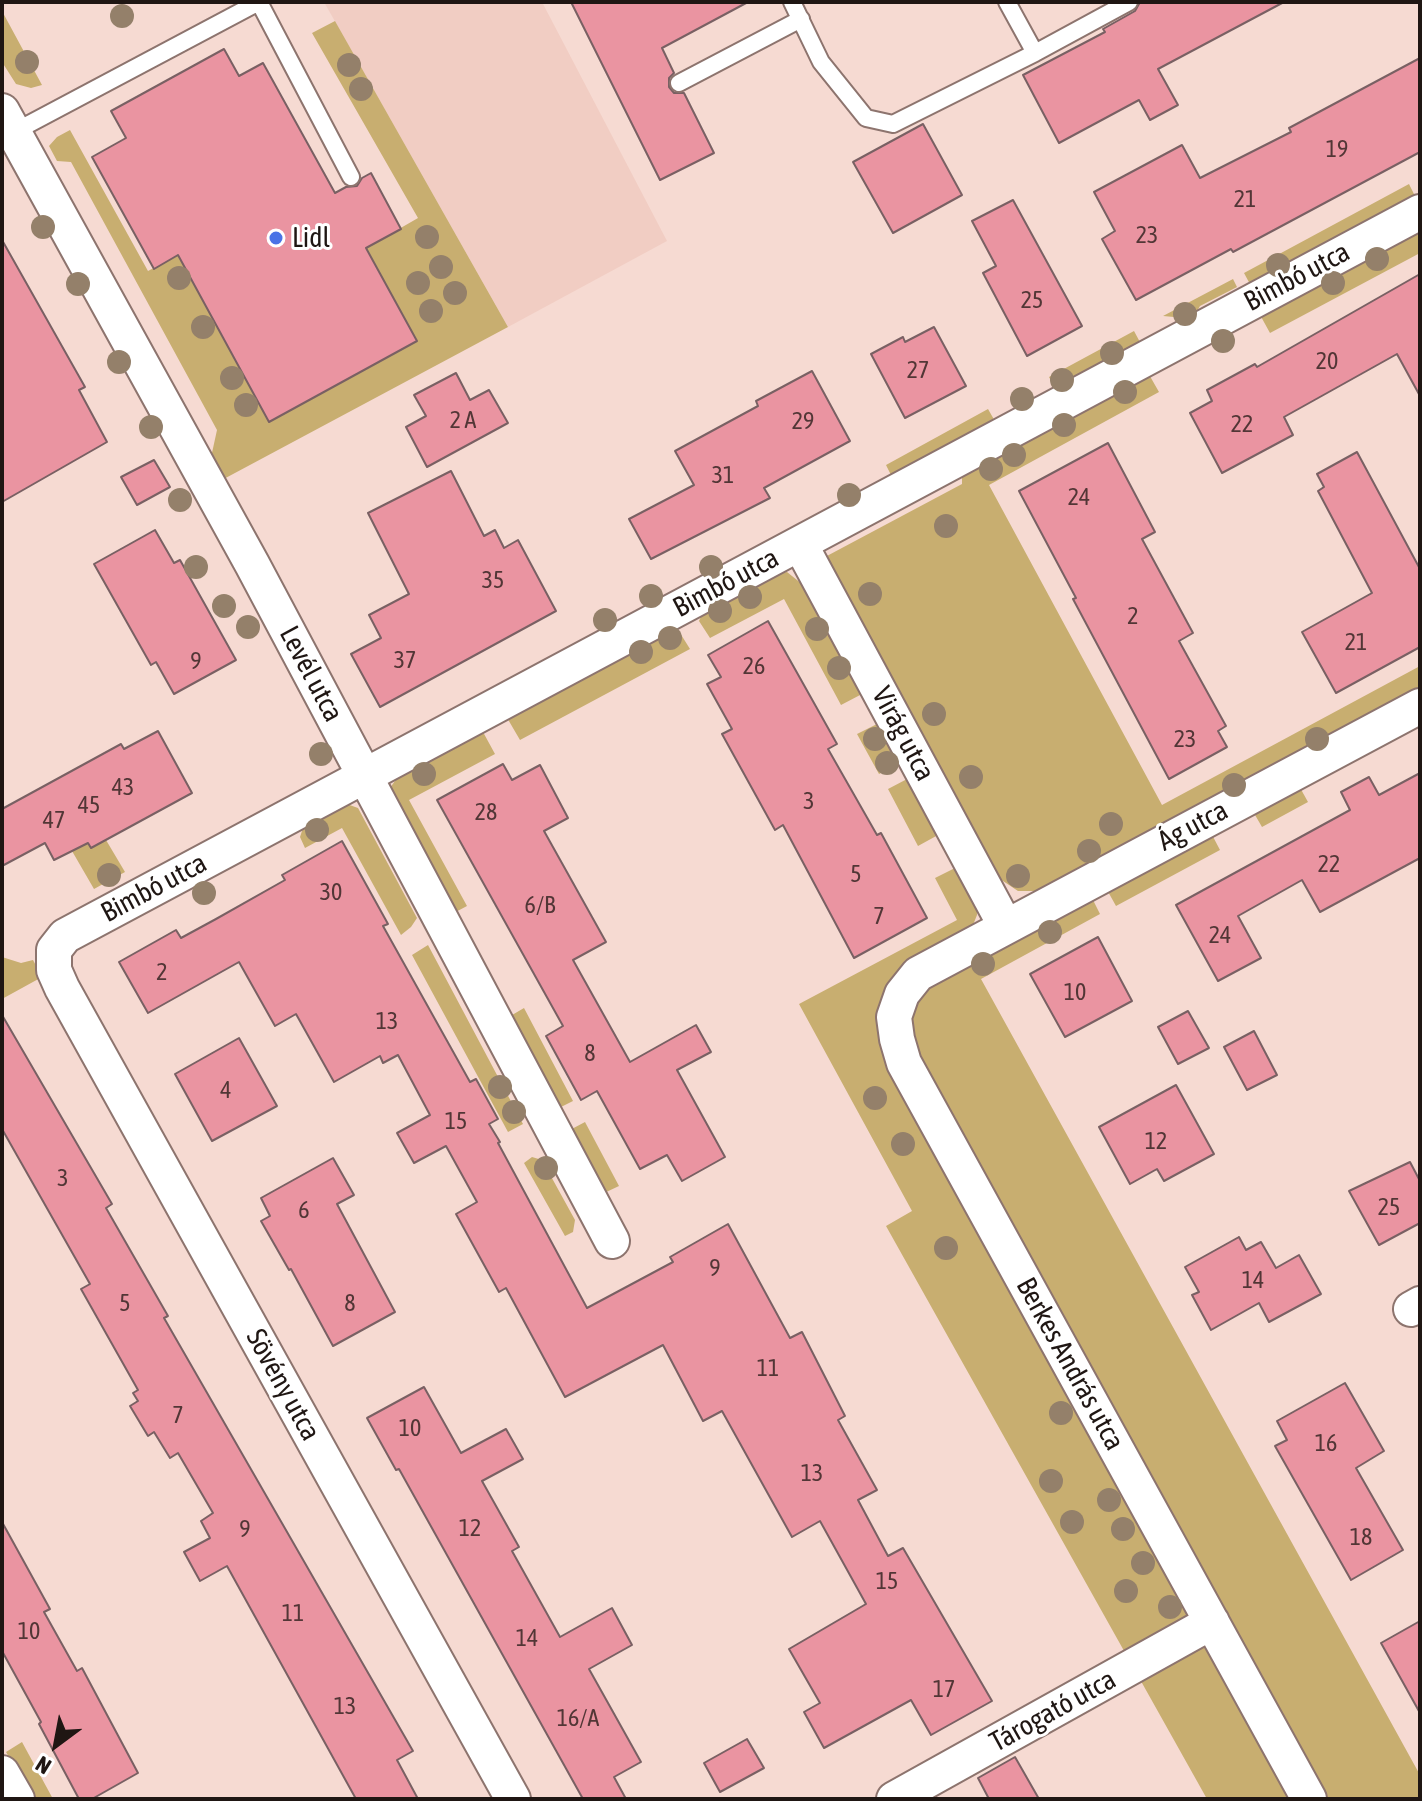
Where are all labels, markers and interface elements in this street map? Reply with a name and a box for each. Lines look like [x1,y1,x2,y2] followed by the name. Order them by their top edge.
[1326,135,1348,163] house number: 19
[1234,185,1256,213] house number: 21
[292,221,330,255] place label: Lidl
[1136,221,1158,249] house number: 23
[267,229,285,247] marker: Lidl
[1238,235,1356,319] street label: Bimbó utca
[1021,286,1043,314] house number: 25
[1316,347,1338,375] house number: 20
[907,356,929,384] house number: 27
[450,406,476,434] house number: 2 A
[792,407,814,435] house number: 29
[1231,410,1253,438] house number: 22
[712,461,734,489] house number: 31
[1068,483,1090,511] house number: 24
[667,541,785,625] street label: Bimbó utca
[482,566,504,594] house number: 35
[1127,602,1139,630] house number: 2
[272,621,350,727] street label: Levél utca
[1345,628,1367,656] house number: 21
[394,646,416,674] house number: 37
[190,647,202,675] house number: 9
[743,652,765,680] house number: 26
[864,681,942,787] street label: Virág utca
[1174,725,1196,753] house number: 23
[112,773,134,801] house number: 43
[803,787,815,815] house number: 3
[78,791,100,819] house number: 45
[1152,794,1234,858] street label: Ág utca
[475,798,497,826] house number: 28
[43,806,65,834] house number: 47
[95,846,213,930] street label: Bimbó utca
[1318,850,1340,878] house number: 22
[850,860,862,888] house number: 5
[320,878,342,906] house number: 30
[525,891,555,919] house number: 6/B
[873,902,885,930] house number: 7
[1209,921,1231,949] house number: 24
[156,958,168,986] house number: 2
[1064,978,1086,1006] house number: 10
[376,1007,398,1035] house number: 13
[584,1039,596,1067] house number: 8
[220,1076,232,1104] house number: 4
[445,1107,467,1135] house number: 15
[1145,1127,1167,1155] house number: 12
[57,1164,69,1192] house number: 3
[1378,1193,1400,1221] house number: 25
[298,1196,310,1224] house number: 6
[709,1254,721,1282] house number: 9
[1242,1266,1264,1294] house number: 14
[1009,1272,1131,1456] street label: Berkes András utca
[119,1289,131,1317] house number: 5
[344,1289,356,1317] house number: 8
[239,1323,327,1447] street label: Sövény utca
[757,1354,779,1382] house number: 11
[172,1401,184,1429] house number: 7
[399,1414,421,1442] house number: 10
[1315,1429,1337,1457] house number: 16
[801,1459,823,1487] house number: 13
[459,1514,481,1542] house number: 12
[239,1515,251,1543] house number: 9
[1350,1523,1372,1551] house number: 18
[876,1567,898,1595] house number: 15
[282,1599,304,1627] house number: 11
[18,1617,40,1645] house number: 10
[516,1624,538,1652] house number: 14
[984,1663,1122,1759] street label: Tárogató utca
[933,1675,955,1703] house number: 17
[334,1692,356,1720] house number: 13
[557,1704,599,1732] house number: 16/A
[16,1705,96,1785] north arrow
[31,1751,56,1780] text: N

